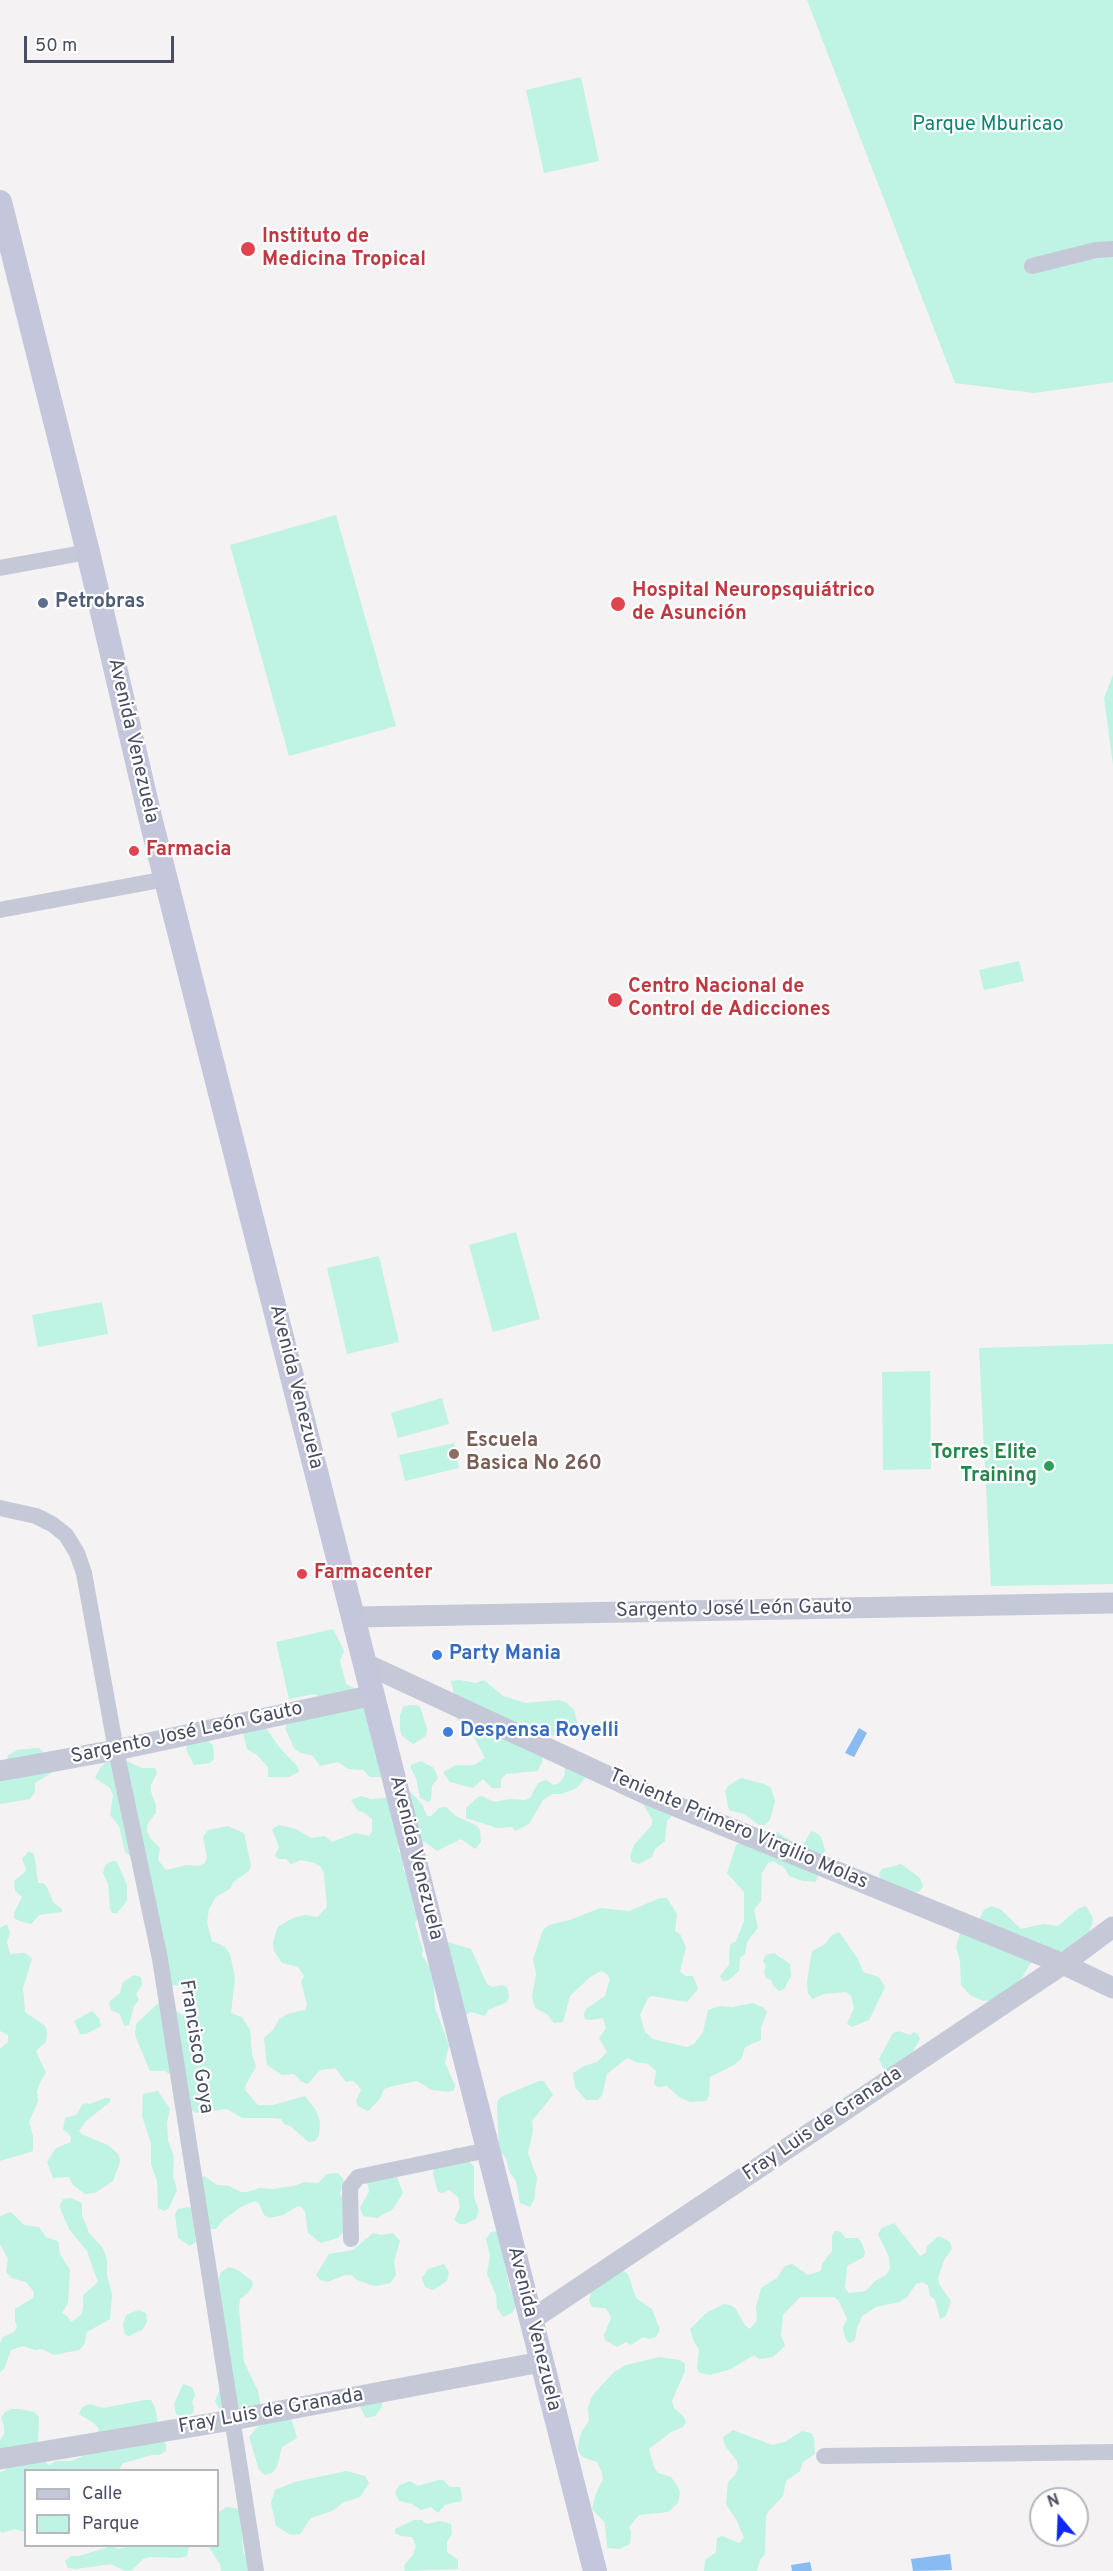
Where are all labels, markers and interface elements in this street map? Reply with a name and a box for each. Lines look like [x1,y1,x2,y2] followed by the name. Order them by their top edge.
[27,24,177,62] scale bar
[35,35,77,58] text: 50 m
[912,114,1064,138] park label: Parque Mburicao
[262,226,426,273] place label: Instituto de Medicina Tropical
[239,240,257,258] marker: Instituto de Medicina Tropical
[632,580,875,627] place label: Hospital Neuropsquiátrico de Asunción
[55,591,145,615] place label: Petrobras
[609,595,627,613] marker: Hospital Neuropsquiátrico de Asunción
[36,596,50,610] marker: Petrobras
[101,656,163,826] street label: Avenida Venezuela
[146,839,232,863] place label: Farmacia
[127,844,141,858] marker: Farmacia
[628,976,831,1023] place label: Centro Nacional de Control de Adicciones
[606,991,624,1009] marker: Centro Nacional de Control de Adicciones
[263,1302,327,1472] street label: Avenida Venezuela
[466,1430,602,1477] place label: Escuela Basica No 260
[931,1442,1037,1489] place label: Torres Elite Training
[447,1447,461,1461] marker: Escuela Basica No 260
[1042,1459,1056,1473] marker: Torres Elite Training
[314,1562,433,1586] place label: Farmacenter
[295,1567,309,1581] marker: Farmacenter
[616,1596,852,1624] street label: Sargento José León Gauto
[449,1643,561,1667] place label: Party Mania
[430,1648,444,1662] marker: Party Mania
[69,1698,305,1770] street label: Sargento José León Gauto
[460,1720,619,1744] place label: Despensa Royelli
[441,1725,455,1739] marker: Despensa Royelli
[605,1764,871,1896] street label: Teniente Primero Virgilio Molas
[383,1773,447,1943] street label: Avenida Venezuela
[173,1978,217,2116] street label: Francisco Goya
[739,2063,907,2187] street label: Fray Luis de Granada
[501,2244,565,2414] street label: Avenida Venezuela
[177,2384,365,2440] street label: Fray Luis de Granada
[24,2469,219,2547] legend
[82,2483,122,2506] text: Calle
[1029,2487,1089,2547] north arrow
[1045,2491,1062,2513] text: N
[82,2513,139,2536] text: Parque

